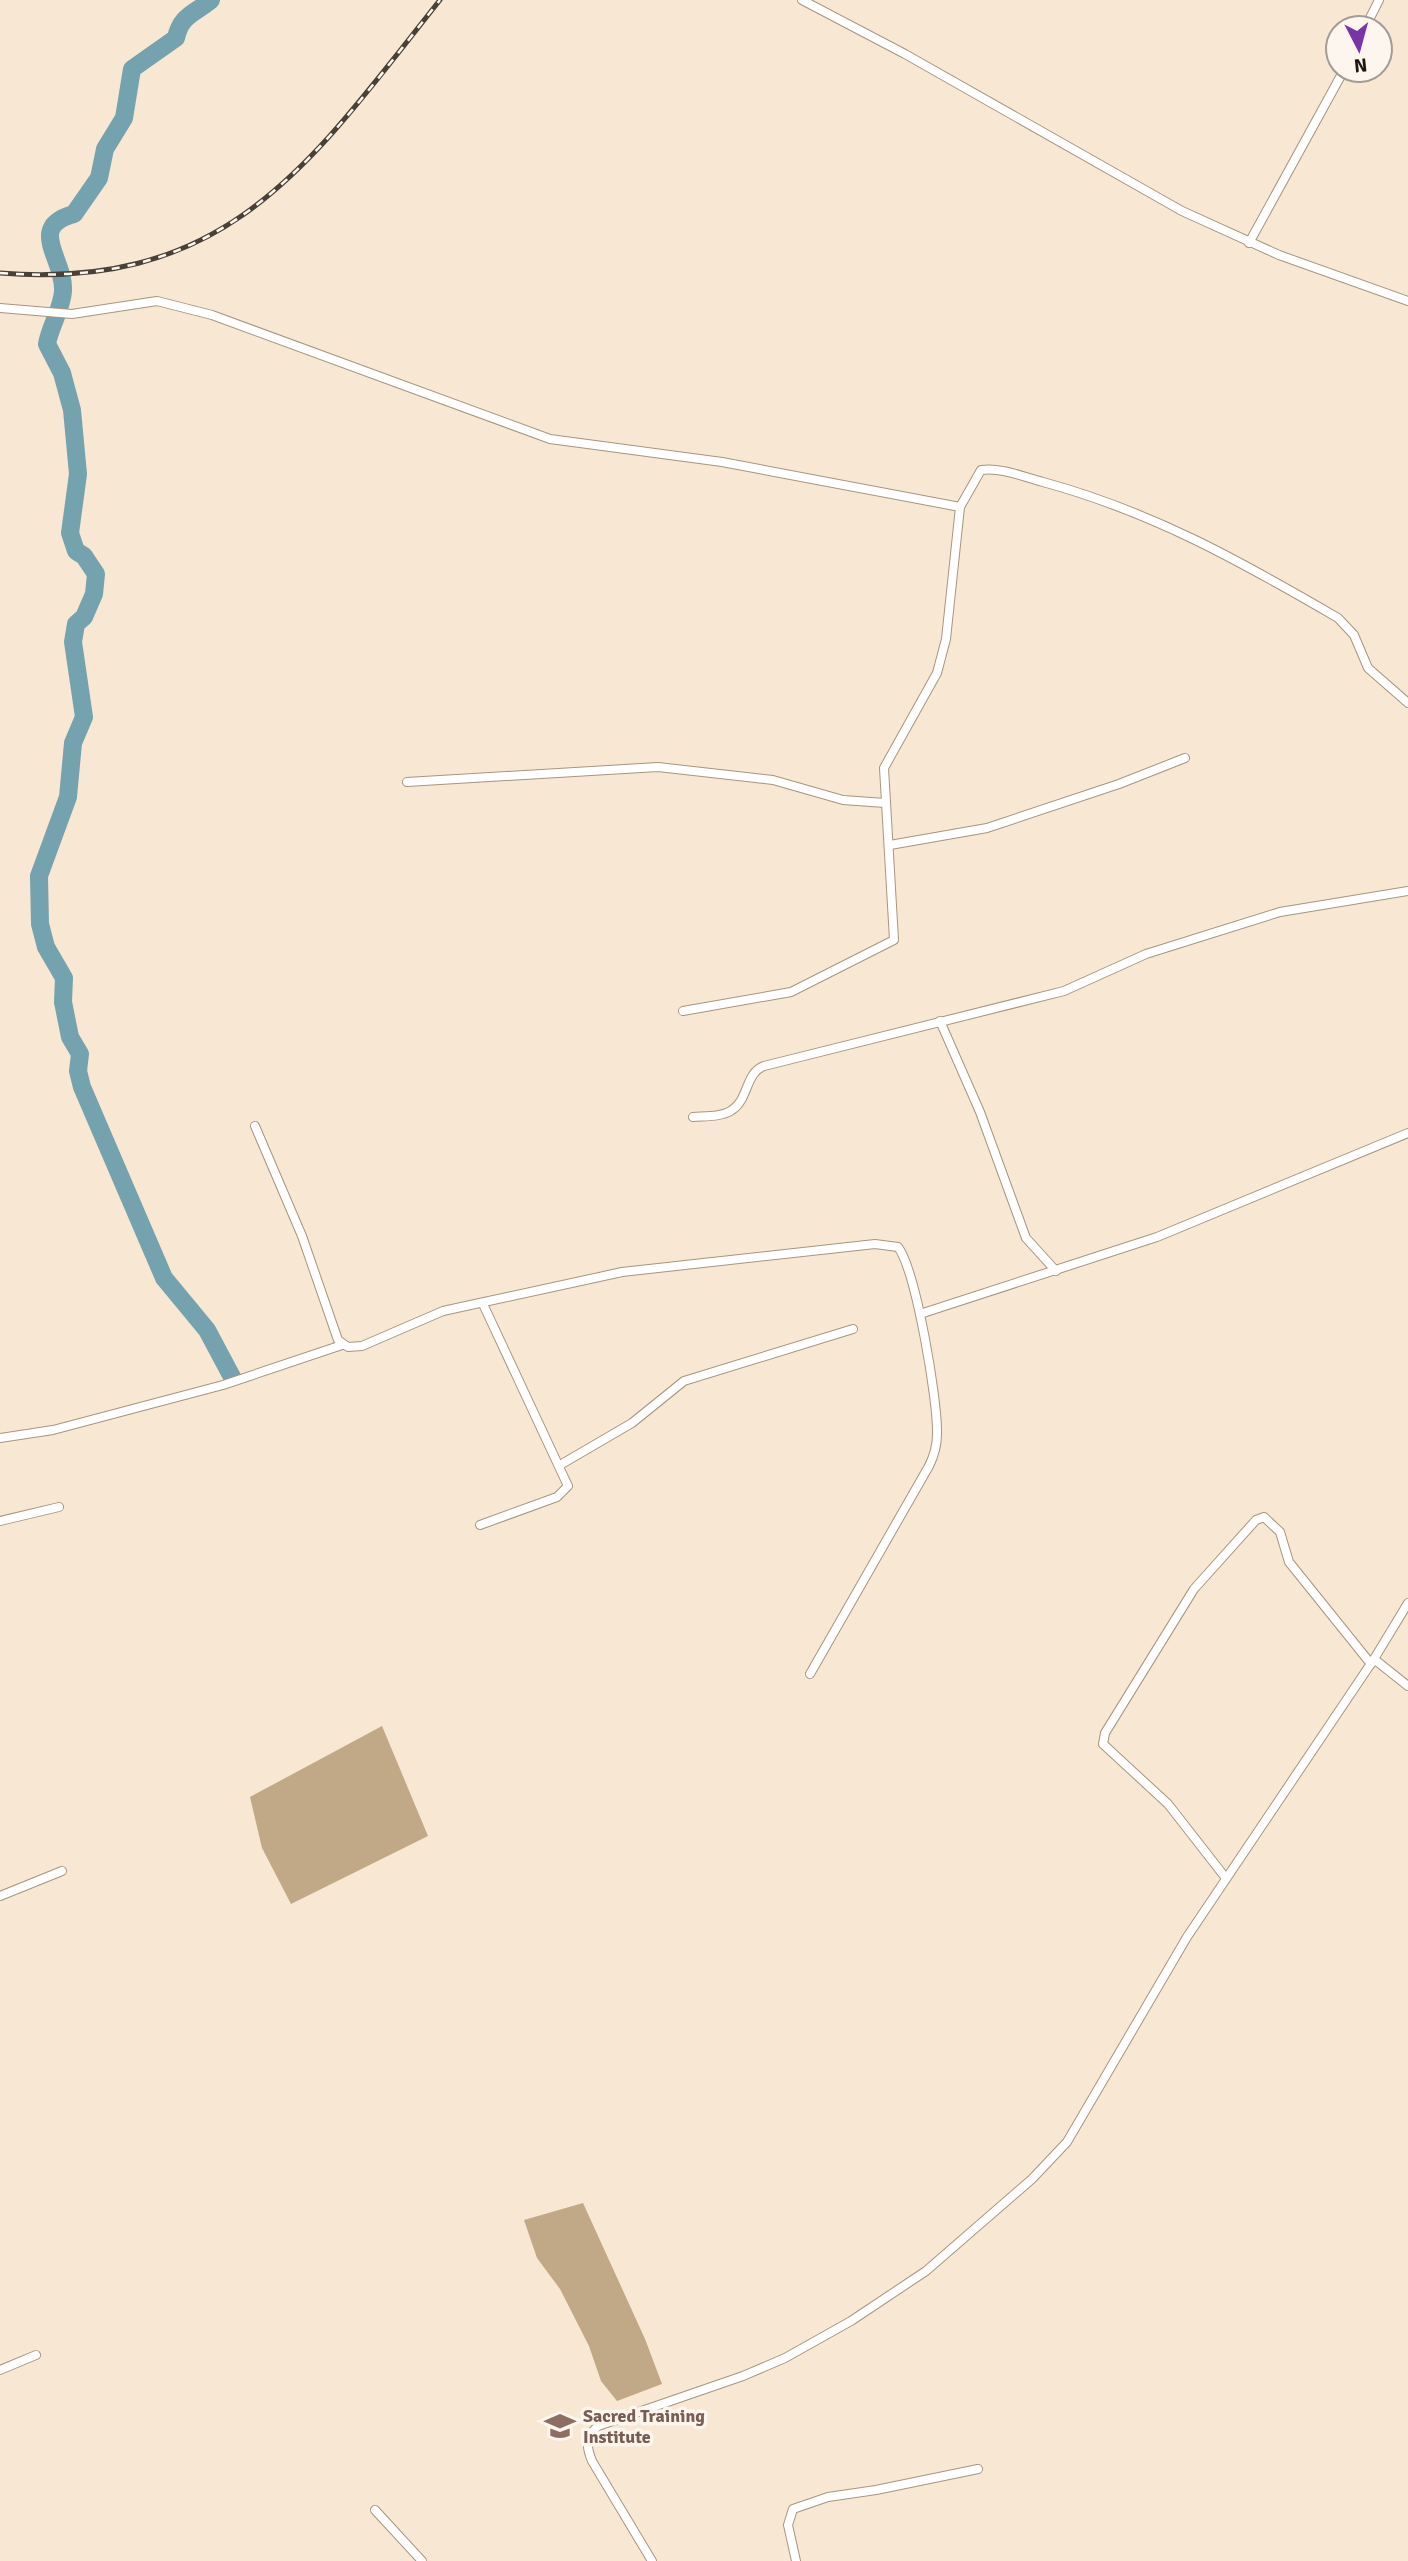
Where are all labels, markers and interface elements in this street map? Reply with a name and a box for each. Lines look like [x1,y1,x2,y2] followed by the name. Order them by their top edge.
[1324,14,1394,84] north arrow
[1353,52,1368,78] text: N
[583,2405,705,2448] place label: Sacred Training Institute
[543,2409,577,2443] school or university icon: Sacred Training Institute

